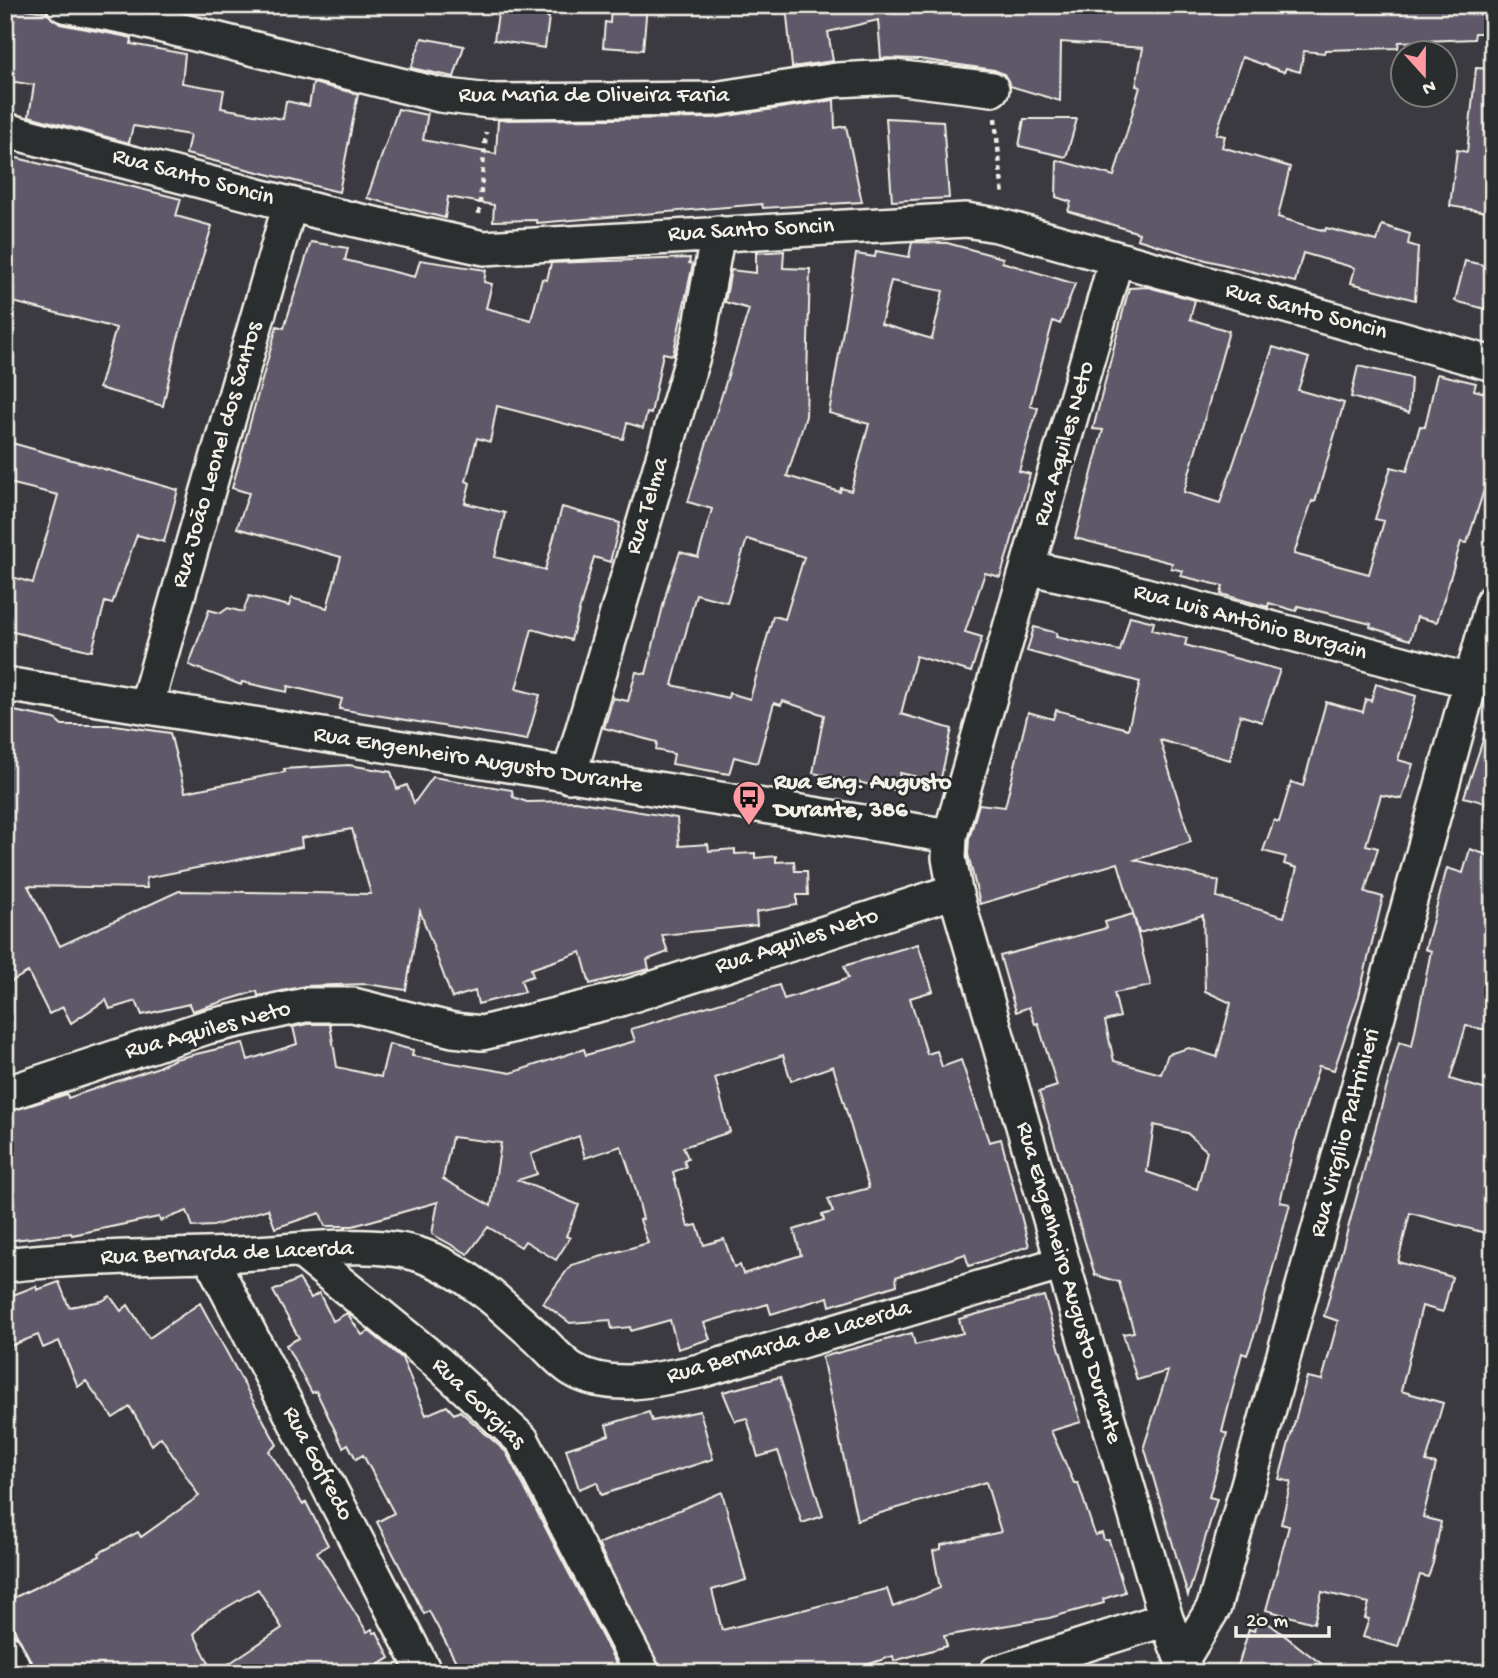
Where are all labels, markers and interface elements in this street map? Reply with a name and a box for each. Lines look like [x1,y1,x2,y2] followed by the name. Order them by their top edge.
[1390,38,1460,108] north arrow
[1419,74,1439,100] text: N
[459,82,730,111] street label: Rua Maria de Oliveira Faria
[109,142,278,214] street label: Rua Santo Soncin
[667,212,835,250] street label: Rua Santo Soncin
[1222,276,1391,348] street label: Rua Santo Soncin
[166,317,270,592] street label: Rua João Leonel dos Santos
[1028,358,1102,530] street label: Rua Aquiles Neto
[619,453,677,558] street label: Rua Telma
[1130,578,1371,668] street label: Rua Luis Antônio Burgain
[311,721,645,801] street label: Rua Engenheiro Augusto Durante
[772,769,952,826] place label: Rua Eng. Augusto Durante, 386
[730,778,768,827] bus stop icon: Rua Eng. Augusto Durante, 386
[712,902,882,982] street label: Rua Aquiles Neto
[122,995,294,1067] street label: Rua Aquiles Neto
[1304,1025,1388,1241] street label: Rua Virgílio Paltrinieri
[1008,1119,1128,1448] street label: Rua Engenheiro Augusto Durante
[100,1235,355,1273] street label: Rua Bernarda de Lacerda
[663,1294,915,1392] street label: Rua Bernarda de Lacerda
[425,1352,532,1457] street label: Rua Gorgias
[275,1402,359,1526] street label: Rua Gofredo
[1236,1594,1328,1638] scale bar
[1246,1610,1288,1635] text: 20 m

